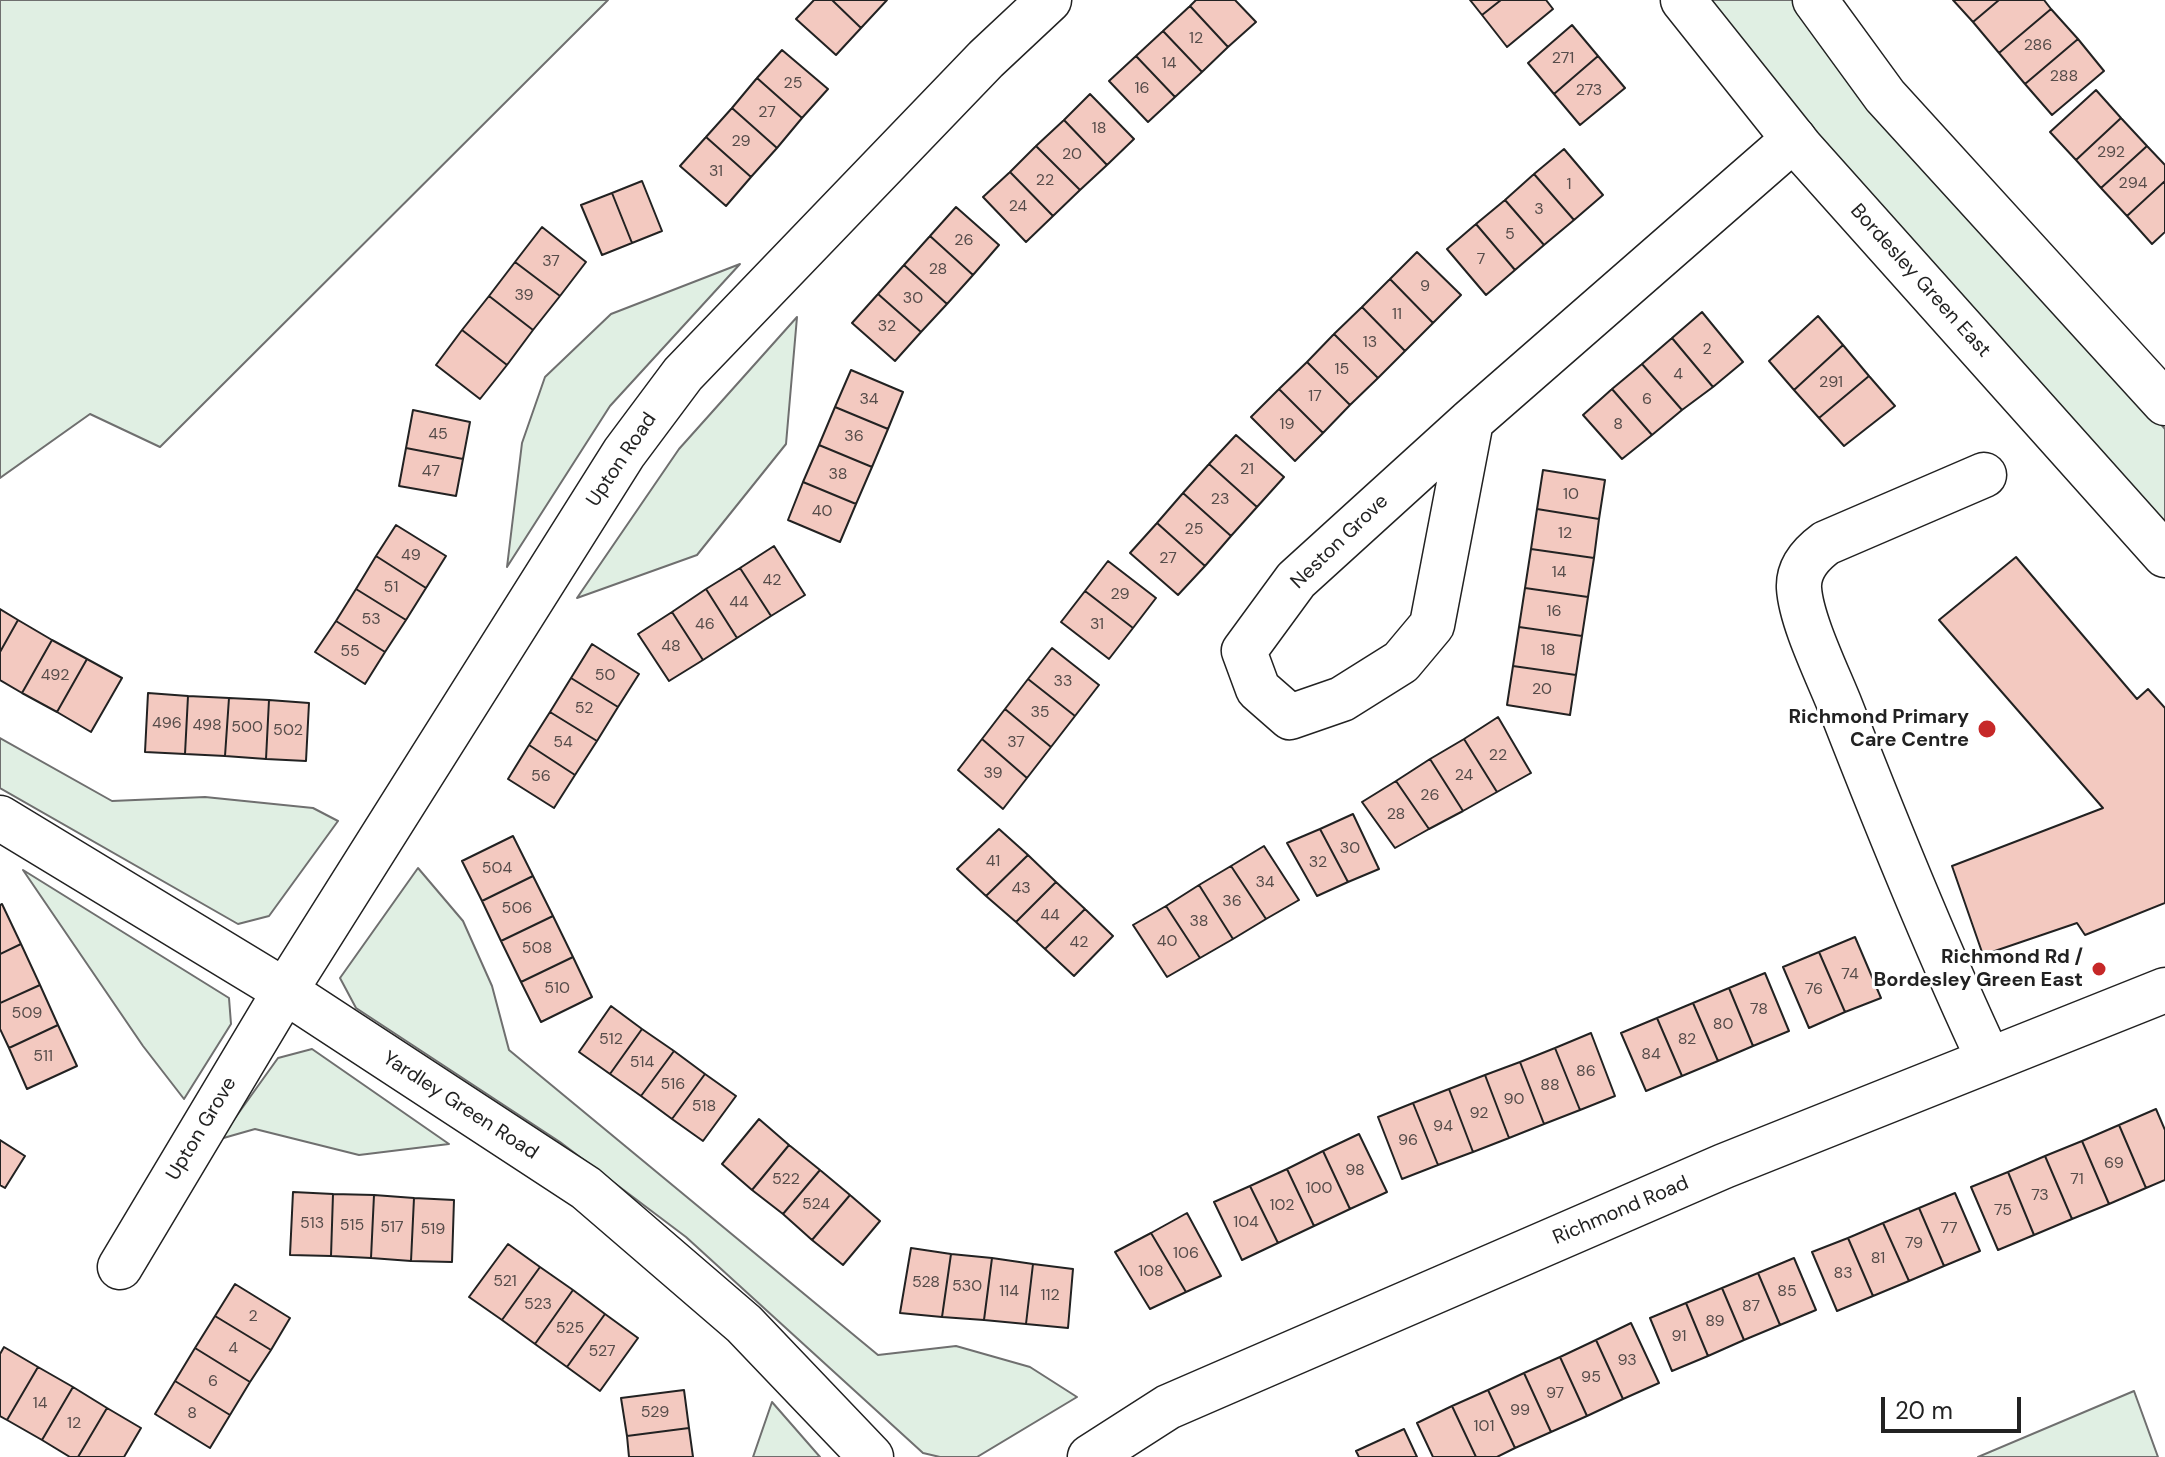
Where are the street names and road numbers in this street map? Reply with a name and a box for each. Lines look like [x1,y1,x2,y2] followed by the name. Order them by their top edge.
[1845,199,1995,363] street label: Bordesley Green East
[582,409,662,511] street label: Upton Road
[1286,490,1394,594] street label: Neston Grove
[378,1047,542,1165] street label: Yardley Green Road
[162,1073,242,1185] street label: Upton Grove
[1549,1172,1693,1250] street label: Richmond Road

